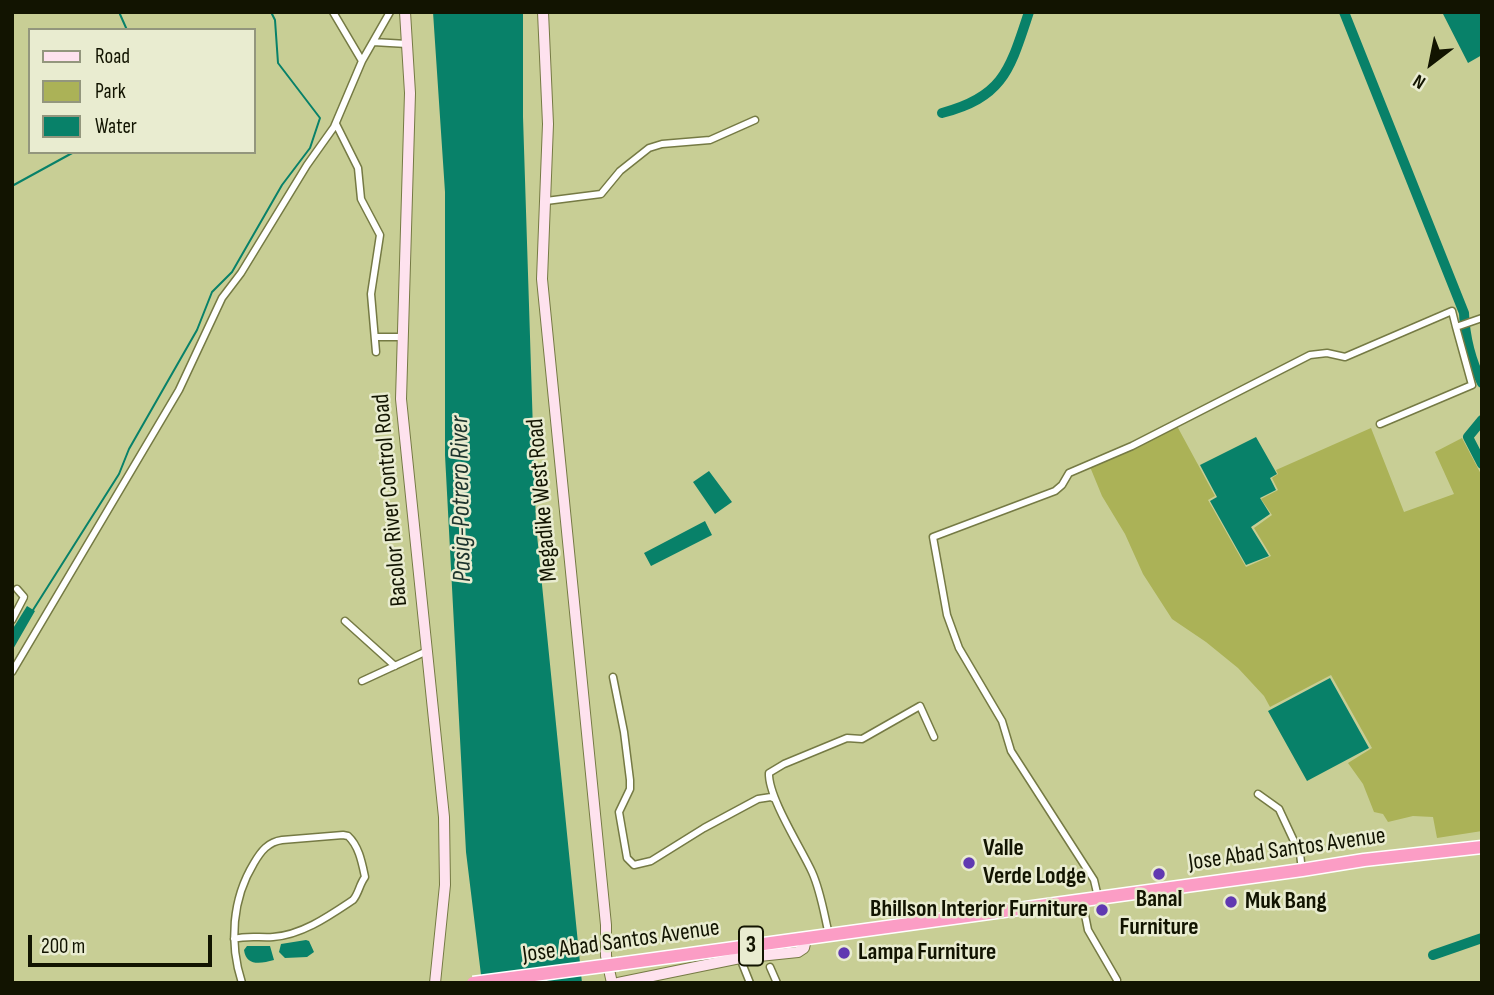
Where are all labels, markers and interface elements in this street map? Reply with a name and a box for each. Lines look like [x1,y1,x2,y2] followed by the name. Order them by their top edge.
[28,28,256,154] legend
[1396,28,1466,98] north arrow
[95,44,130,69] text: Road
[1409,69,1430,94] text: N
[95,79,126,104] text: Park
[95,114,137,139] text: Water
[367,392,415,608] street label: Bacolor River Control Road
[445,416,479,582] water label: Pasig-Potrero River
[522,417,564,583] street label: Megadike West Road
[1187,822,1387,878] street label: Jose Abad Santos Avenue
[983,835,1086,891] place label: Valle Verde Lodge
[961,855,977,871] marker: Valle Verde Lodge
[1151,866,1167,882] marker: Banal Furniture
[1119,886,1199,942] place label: Banal Furniture
[1245,888,1327,916] place label: Muk Bang
[1223,894,1239,910] marker: Muk Bang
[870,896,1088,924] place label: Bhillson Interior Furniture
[1094,902,1110,918] marker: Bhillson Interior Furniture
[521,914,721,970] street label: Jose Abad Santos Avenue
[32,922,215,966] scale bar
[739,926,763,965] road number: 3
[41,934,85,959] text: 200 m
[858,939,996,967] place label: Lampa Furniture
[836,945,852,961] marker: Lampa Furniture

